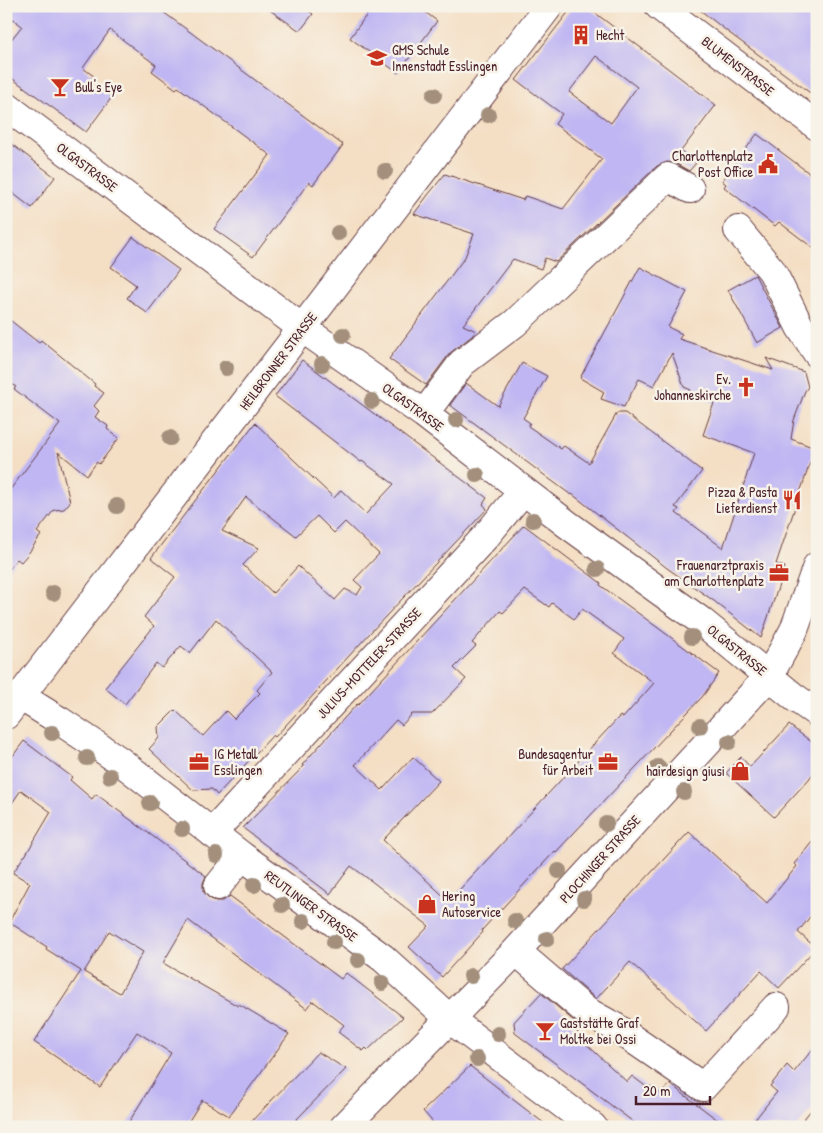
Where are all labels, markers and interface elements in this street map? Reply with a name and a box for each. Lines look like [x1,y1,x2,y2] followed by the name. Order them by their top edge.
[570,24,592,46] building icon: Hecht
[596,25,624,44] place label: Hecht
[698,31,779,100] street label: BLUMENSTRASSE
[392,40,497,76] place label: GMS Schule Innenstadt Esslingen
[366,47,388,69] school or university icon: GMS Schule Innenstadt Esslingen
[49,76,71,98] bar icon: Bull's Eye
[75,77,123,97] place label: Bull's Eye
[53,137,122,196] street label: OLGASTRASSE
[672,146,753,181] place label: Charlottenplatz Post Office
[757,153,779,175] public building icon: Charlottenplatz Post Office
[234,308,321,414] street label: HEILBRONNER STRASSE
[654,369,731,404] place label: Ev. Johanneskirche
[735,376,757,398] church icon: Ev. Johanneskirche
[379,378,448,435] street label: OLGASTRASSE
[708,482,778,517] place label: Pizza & Pasta Lieferdienst
[781,489,803,511] restaurant icon: Pizza & Pasta Lieferdienst
[664,555,764,591] place label: Frauenarztpraxis am Charlottenplatz
[768,562,790,584] office icon: Frauenarztpraxis am Charlottenplatz
[312,603,425,722] street label: JULIUS-MOTTELER-STRASSE
[703,620,771,680] street label: OLGASTRASSE
[214,744,262,780] place label: IG Metall Esslingen
[518,744,594,779] place label: Bundesagentur für Arbeit
[188,751,210,773] office icon: IG Metall Esslingen
[597,751,619,773] office icon: Bundesagentur für Arbeit
[729,760,751,782] shop icon: hairdesign giusi
[646,761,725,781] place label: hairdesign giusi
[555,811,644,907] street label: PLOCHINGER STRASSE
[261,865,362,946] street label: REUTLINGER STRASSE
[442,886,501,921] place label: Hering Autoservice
[416,893,438,915] shop icon: Hering Autoservice
[560,1013,639,1048] place label: Gaststätte Graf Moltke bei Ossi
[534,1020,556,1042] bar icon: Gaststätte Graf Moltke bei Ossi
[636,1073,709,1105] scale bar
[643,1080,670,1101] text: 20 m

